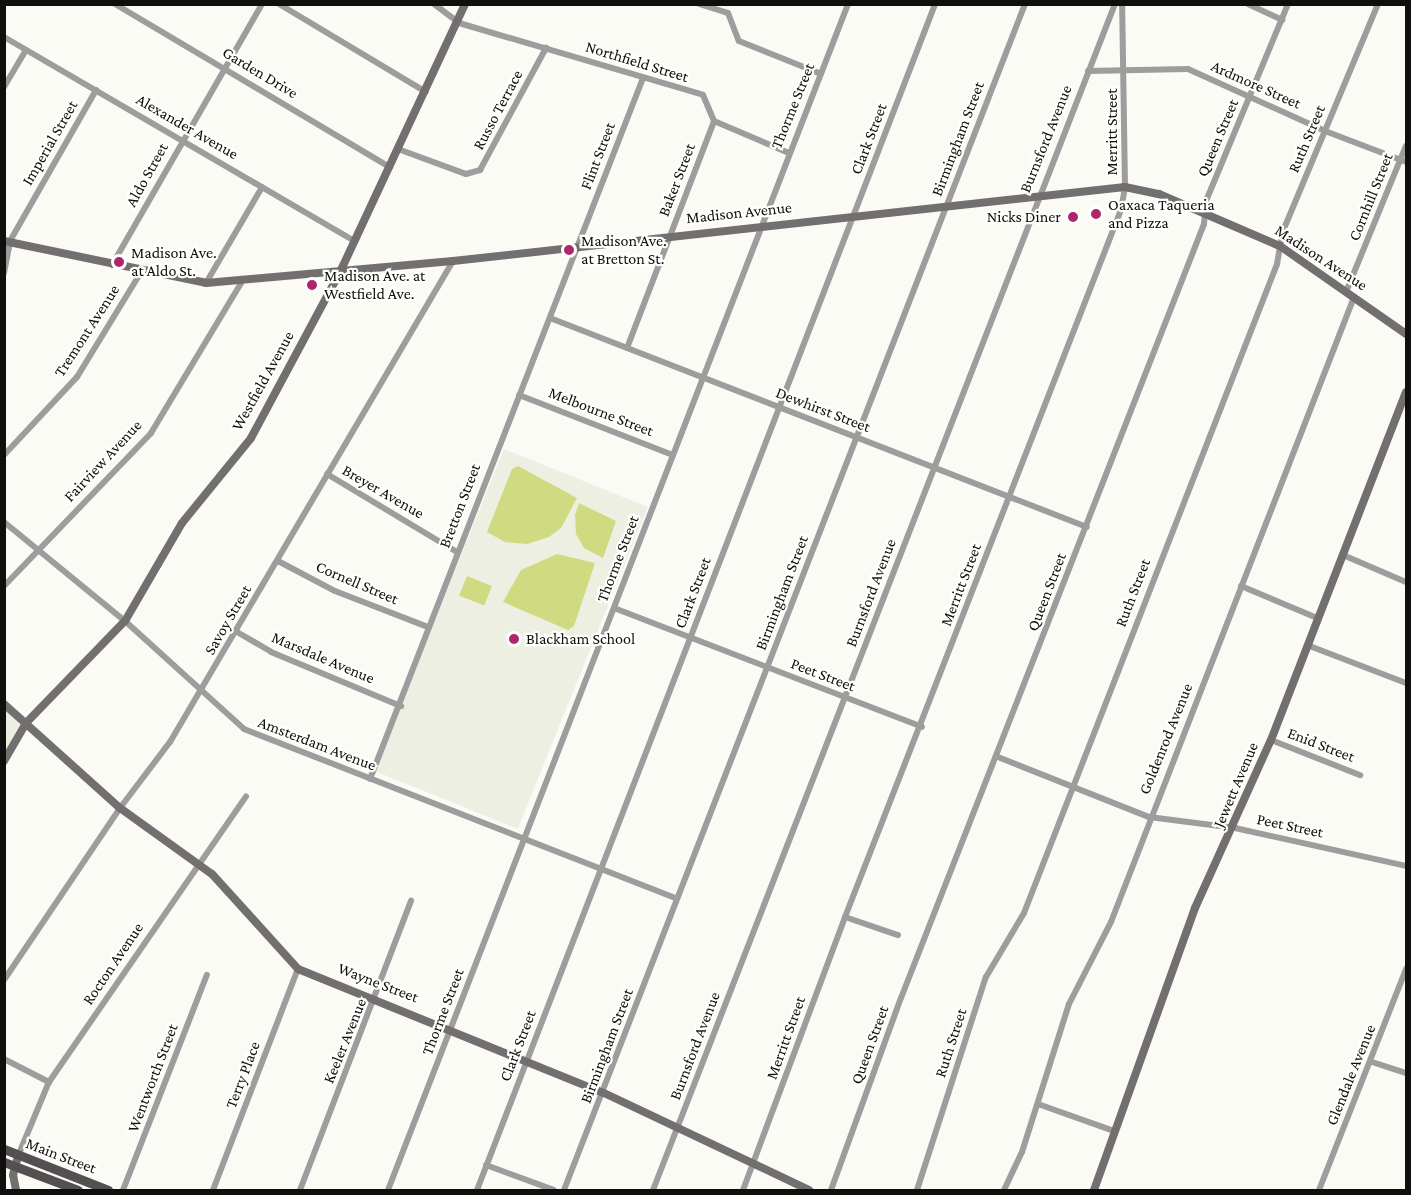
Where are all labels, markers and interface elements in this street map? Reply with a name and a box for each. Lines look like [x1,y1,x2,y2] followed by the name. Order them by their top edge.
[583,37,691,87] street label: Northfield Street
[219,43,301,103] street label: Garden Drive
[1208,57,1304,113] street label: Ardmore Street
[767,60,819,152] street label: Thorme Street
[469,67,527,153] street label: Russo Terrace
[927,79,989,199] street label: Birmingham Street
[1016,82,1076,196] street label: Burnsford Avenue
[1102,89,1122,175] street label: Merritt Street
[132,90,242,164] street label: Alexander Avenue
[1193,96,1243,180] street label: Queen Street
[18,97,82,189] street label: Imperial Street
[847,101,891,177] street label: Clark Street
[1284,102,1330,176] street label: Ruth Street
[576,120,620,192] street label: Flint Street
[122,140,172,210] street label: Aldo Street
[654,141,700,219] street label: Baker Street
[1345,150,1397,244] street label: Cornhill Street
[1108,195,1215,233] place label: Oaxaca Taqueria and Pizza
[685,198,793,228] street label: Madison Avenue
[987,207,1061,227] place label: Nicks Diner
[1089,207,1103,221] marker: Oaxaca Taqueria and Pizza
[1066,210,1080,224] marker: Nicks Diner
[1271,221,1371,295] street label: Madison Avenue
[581,231,667,269] place label: Madison Ave. at Bretton St.
[131,243,217,281] place label: Madison Ave. at Aldo St.
[562,243,576,257] marker: Madison Ave. at Bretton St.
[112,255,126,269] marker: Madison Ave. at Aldo St.
[324,266,425,304] place label: Madison Ave. at Westfield Ave.
[305,278,319,292] marker: Madison Ave. at Westfield Ave.
[50,281,124,381] street label: Tremont Avenue
[228,328,298,434] street label: Westfield Avenue
[546,383,656,441] street label: Melbourne Street
[773,383,873,437] street label: Dewhirst Street
[60,416,146,506] street label: Fairview Avenue
[339,461,427,523] street label: Breyer Avenue
[435,461,485,551] street label: Bretton Street
[593,513,643,605] street label: Thorme Street
[751,533,813,653] street label: Birmingham Street
[842,536,900,650] street label: Burnsford Avenue
[936,541,986,629] street label: Merritt Street
[1023,550,1071,634] street label: Queen Street
[671,555,715,631] street label: Clark Street
[1111,556,1155,630] street label: Ruth Street
[313,557,401,609] street label: Cornell Street
[200,582,256,658] street label: Savoy Street
[269,628,377,688] street label: Marsdale Avenue
[526,629,635,649] place label: Blackham School
[507,632,521,646] marker: Blackham School
[788,654,858,696] street label: Peet Street
[1135,681,1197,797] street label: Goldenrod Avenue
[255,713,379,775] street label: Amsterdam Avenue
[1285,723,1357,767] street label: Enid Street
[1209,739,1263,831] street label: Jewett Avenue
[1255,810,1325,842] street label: Peet Street
[78,919,148,1009] street label: Rocton Avenue
[335,959,421,1007] street label: Wayne Street
[418,966,468,1058] street label: Thorme Street
[576,986,638,1106] street label: Birmingham Street
[666,989,724,1103] street label: Burnsford Avenue
[762,994,810,1082] street label: Merritt Street
[319,996,371,1086] street label: Keeler Avenue
[847,1003,893,1087] street label: Queen Street
[931,1006,971,1080] street label: Ruth Street
[496,1008,540,1084] street label: Clark Street
[124,1021,182,1135] street label: Wentworth Street
[1322,1022,1380,1128] street label: Glendale Avenue
[221,1039,265,1111] street label: Terry Place
[23,1134,99,1178] street label: Main Street

